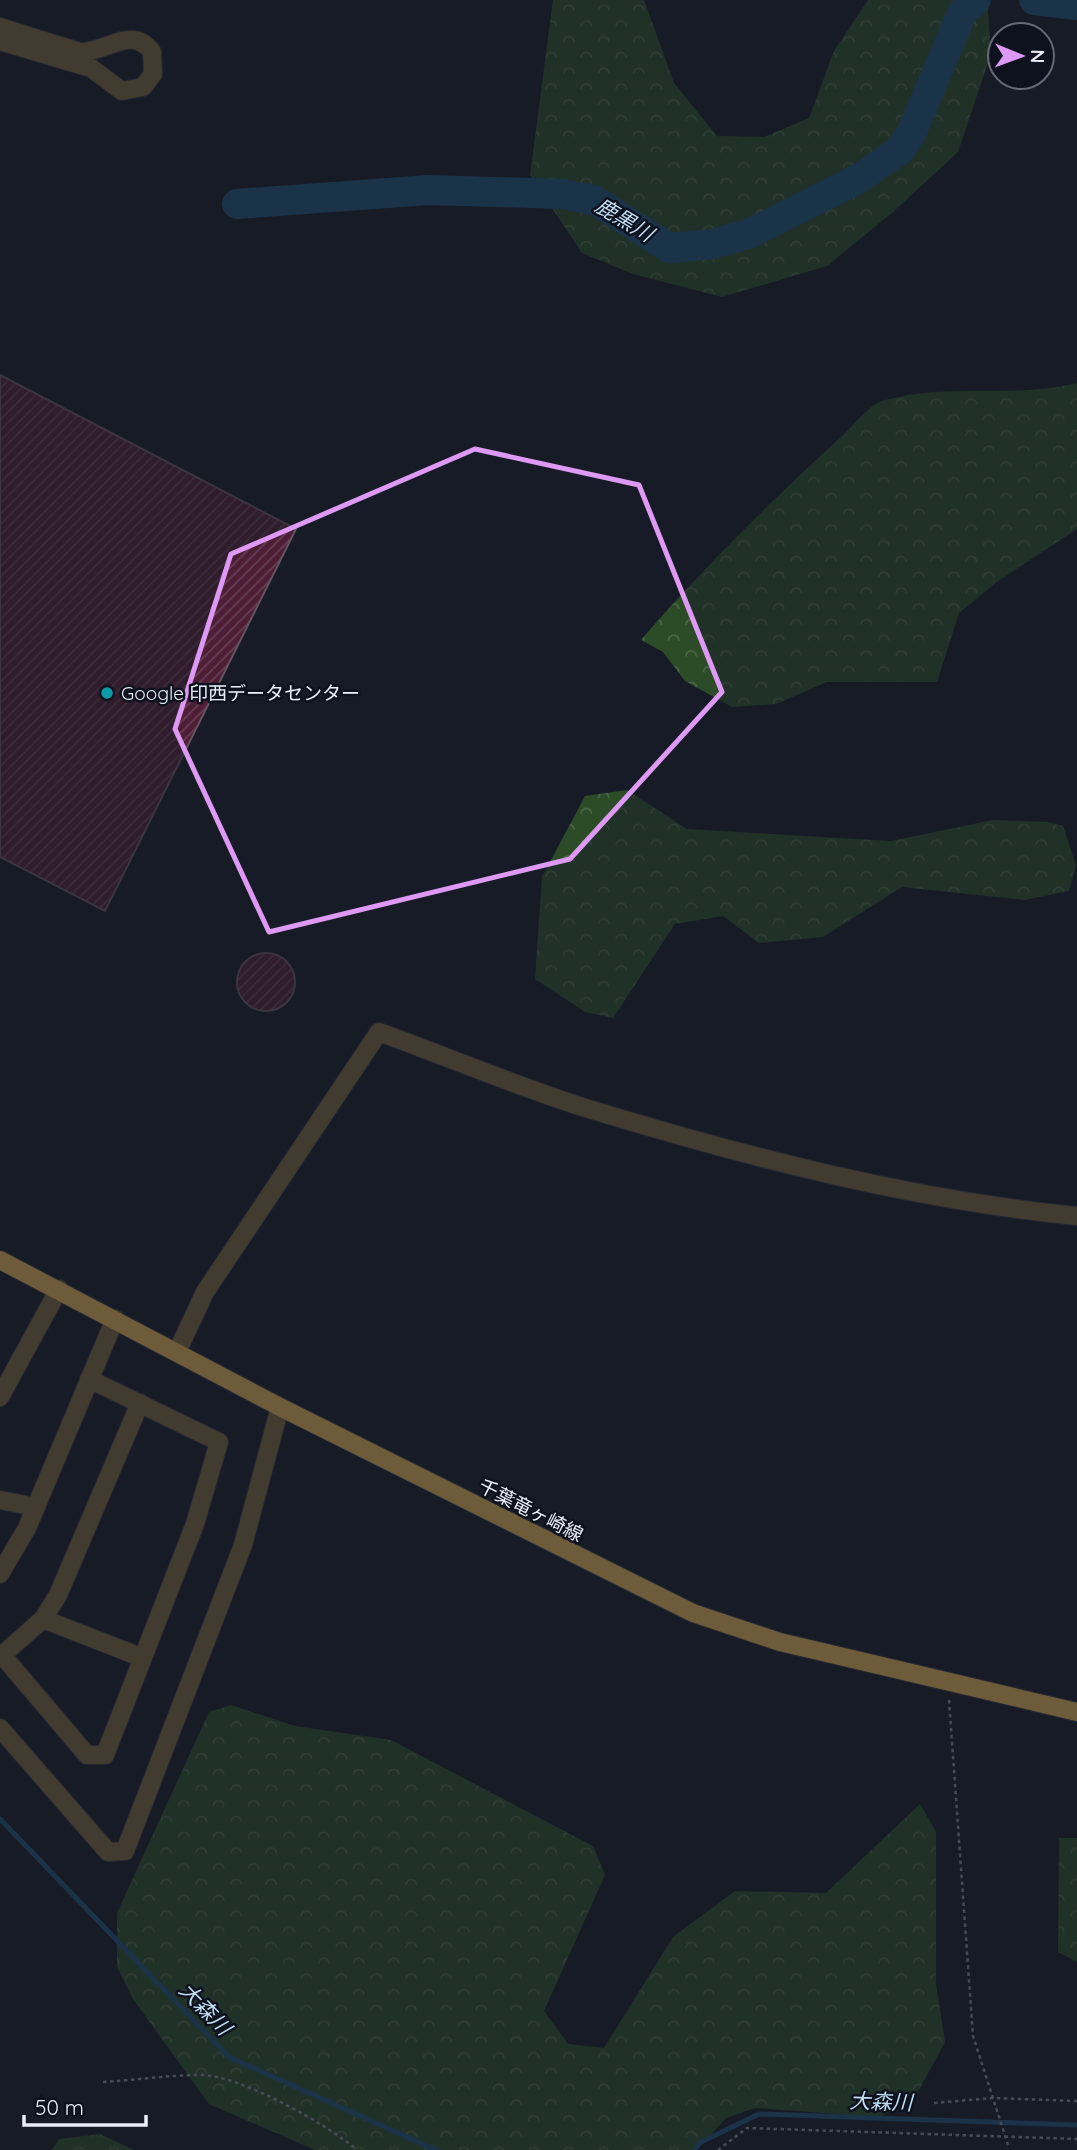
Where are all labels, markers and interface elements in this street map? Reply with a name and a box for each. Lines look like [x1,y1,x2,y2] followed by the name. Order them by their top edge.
[986,21,1056,91] north arrow
[1026,49,1050,63] text: N
[591,192,660,248] water label: 鹿黒川
[121,681,360,705] place label: Google 印西データセンター
[99,685,115,701] marker: Google 印西データセンター
[475,1473,587,1547] street label: 千葉竜ヶ崎線
[174,1977,238,2041] water label: 大森川
[24,2084,147,2128] scale bar
[849,2087,915,2115] water label: 大森川
[35,2094,84,2120] text: 50 m

